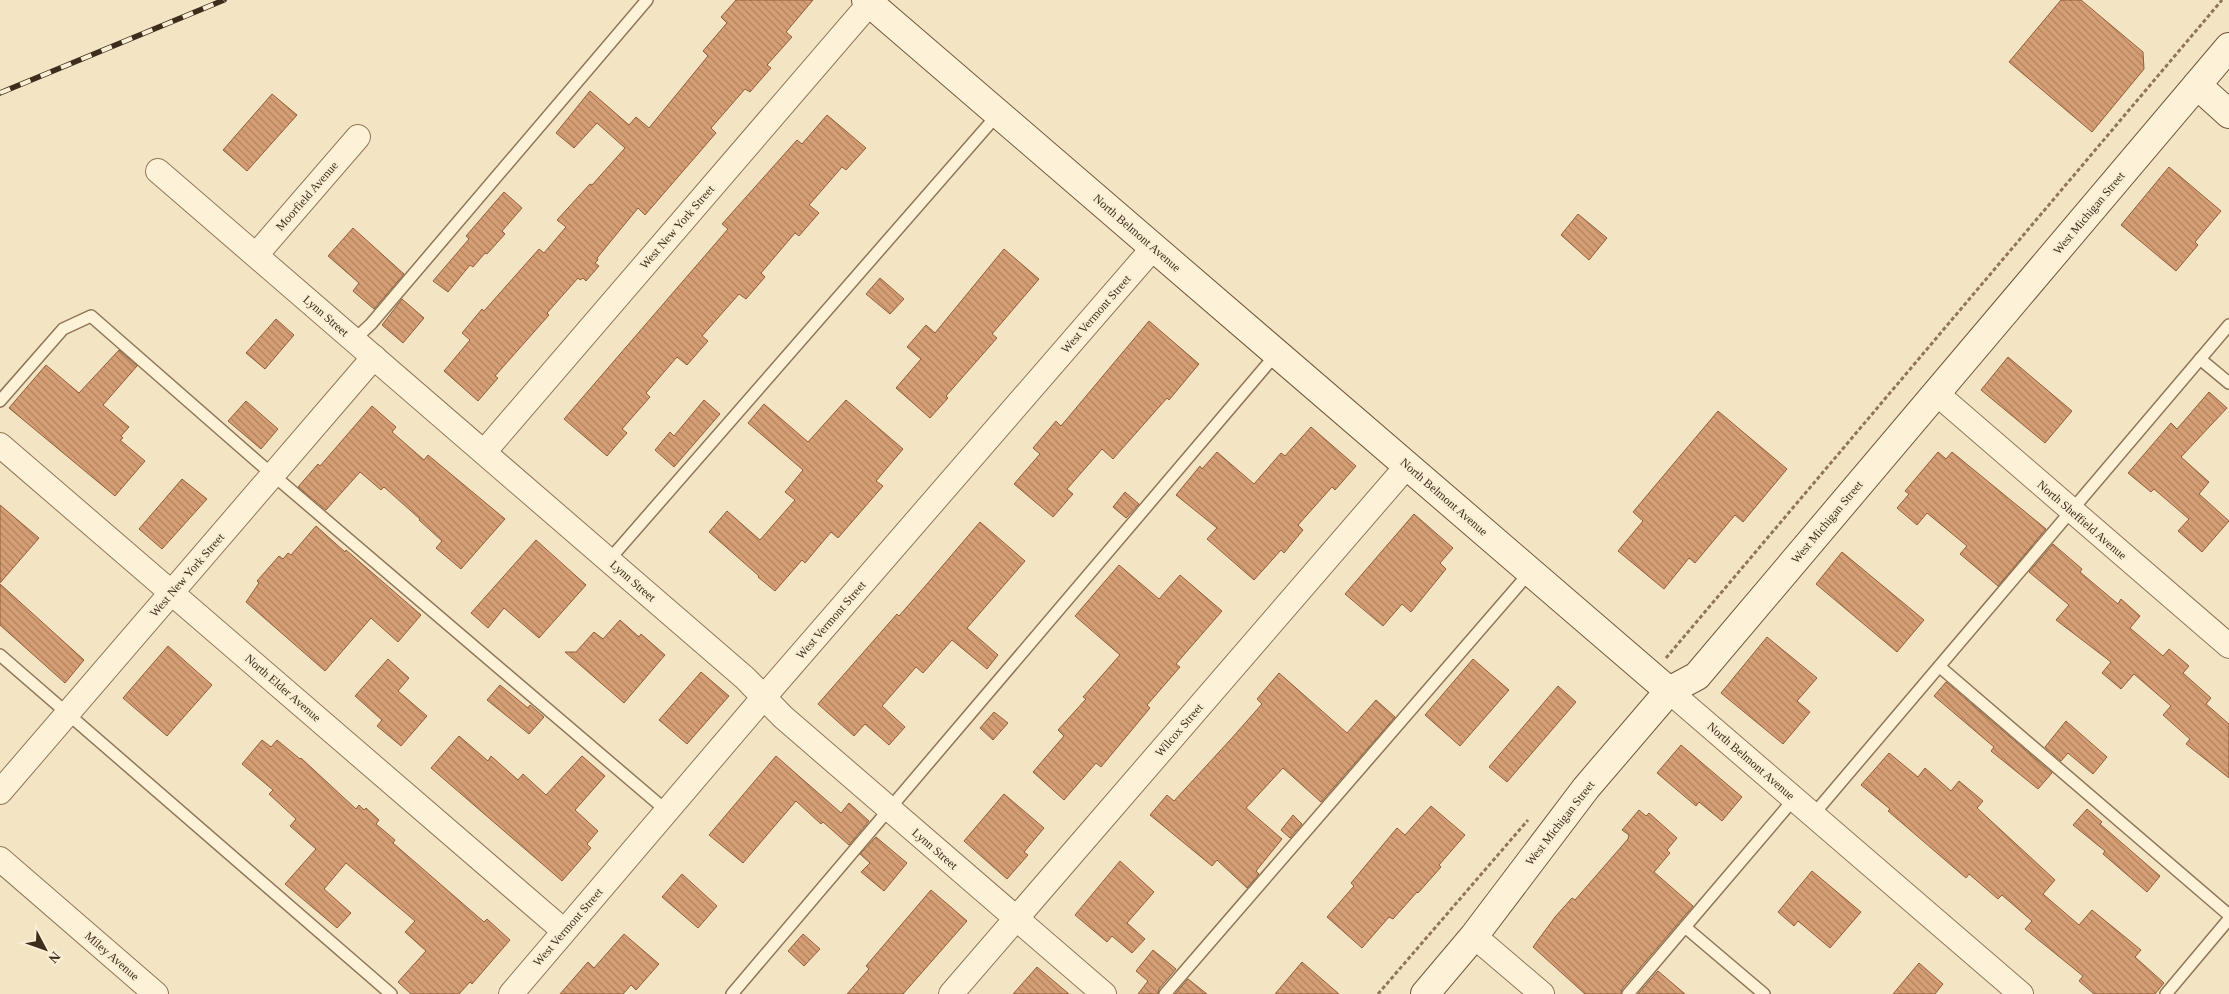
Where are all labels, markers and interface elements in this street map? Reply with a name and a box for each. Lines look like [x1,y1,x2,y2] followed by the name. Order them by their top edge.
[273,158,341,234] street label: Moorfield Avenue
[2050,168,2128,257] street label: West Michigan Street
[637,182,718,272] street label: West New York Street
[1090,191,1184,275] street label: North Belmont Avenue
[1058,272,1134,356] street label: West Vermont Street
[300,292,352,340] street label: Lynn Street
[1397,455,1491,539] street label: North Belmont Avenue
[1788,477,1866,566] street label: West Michigan Street
[2035,477,2129,563] street label: North Sheffield Avenue
[147,530,228,620] street label: West New York Street
[607,557,659,605] street label: Lynn Street
[793,578,869,662] street label: West Vermont Street
[242,651,324,725] street label: North Elder Avenue
[1152,700,1206,759] street label: Wilcox Street
[1704,719,1798,803] street label: North Belmont Avenue
[1523,777,1598,868] street label: West Michigan Street
[909,825,961,873] street label: Lynn Street
[530,885,606,969] street label: West Vermont Street
[20,924,70,974] north arrow
[82,929,142,983] street label: Miley Avenue
[45,948,63,966] text: N

